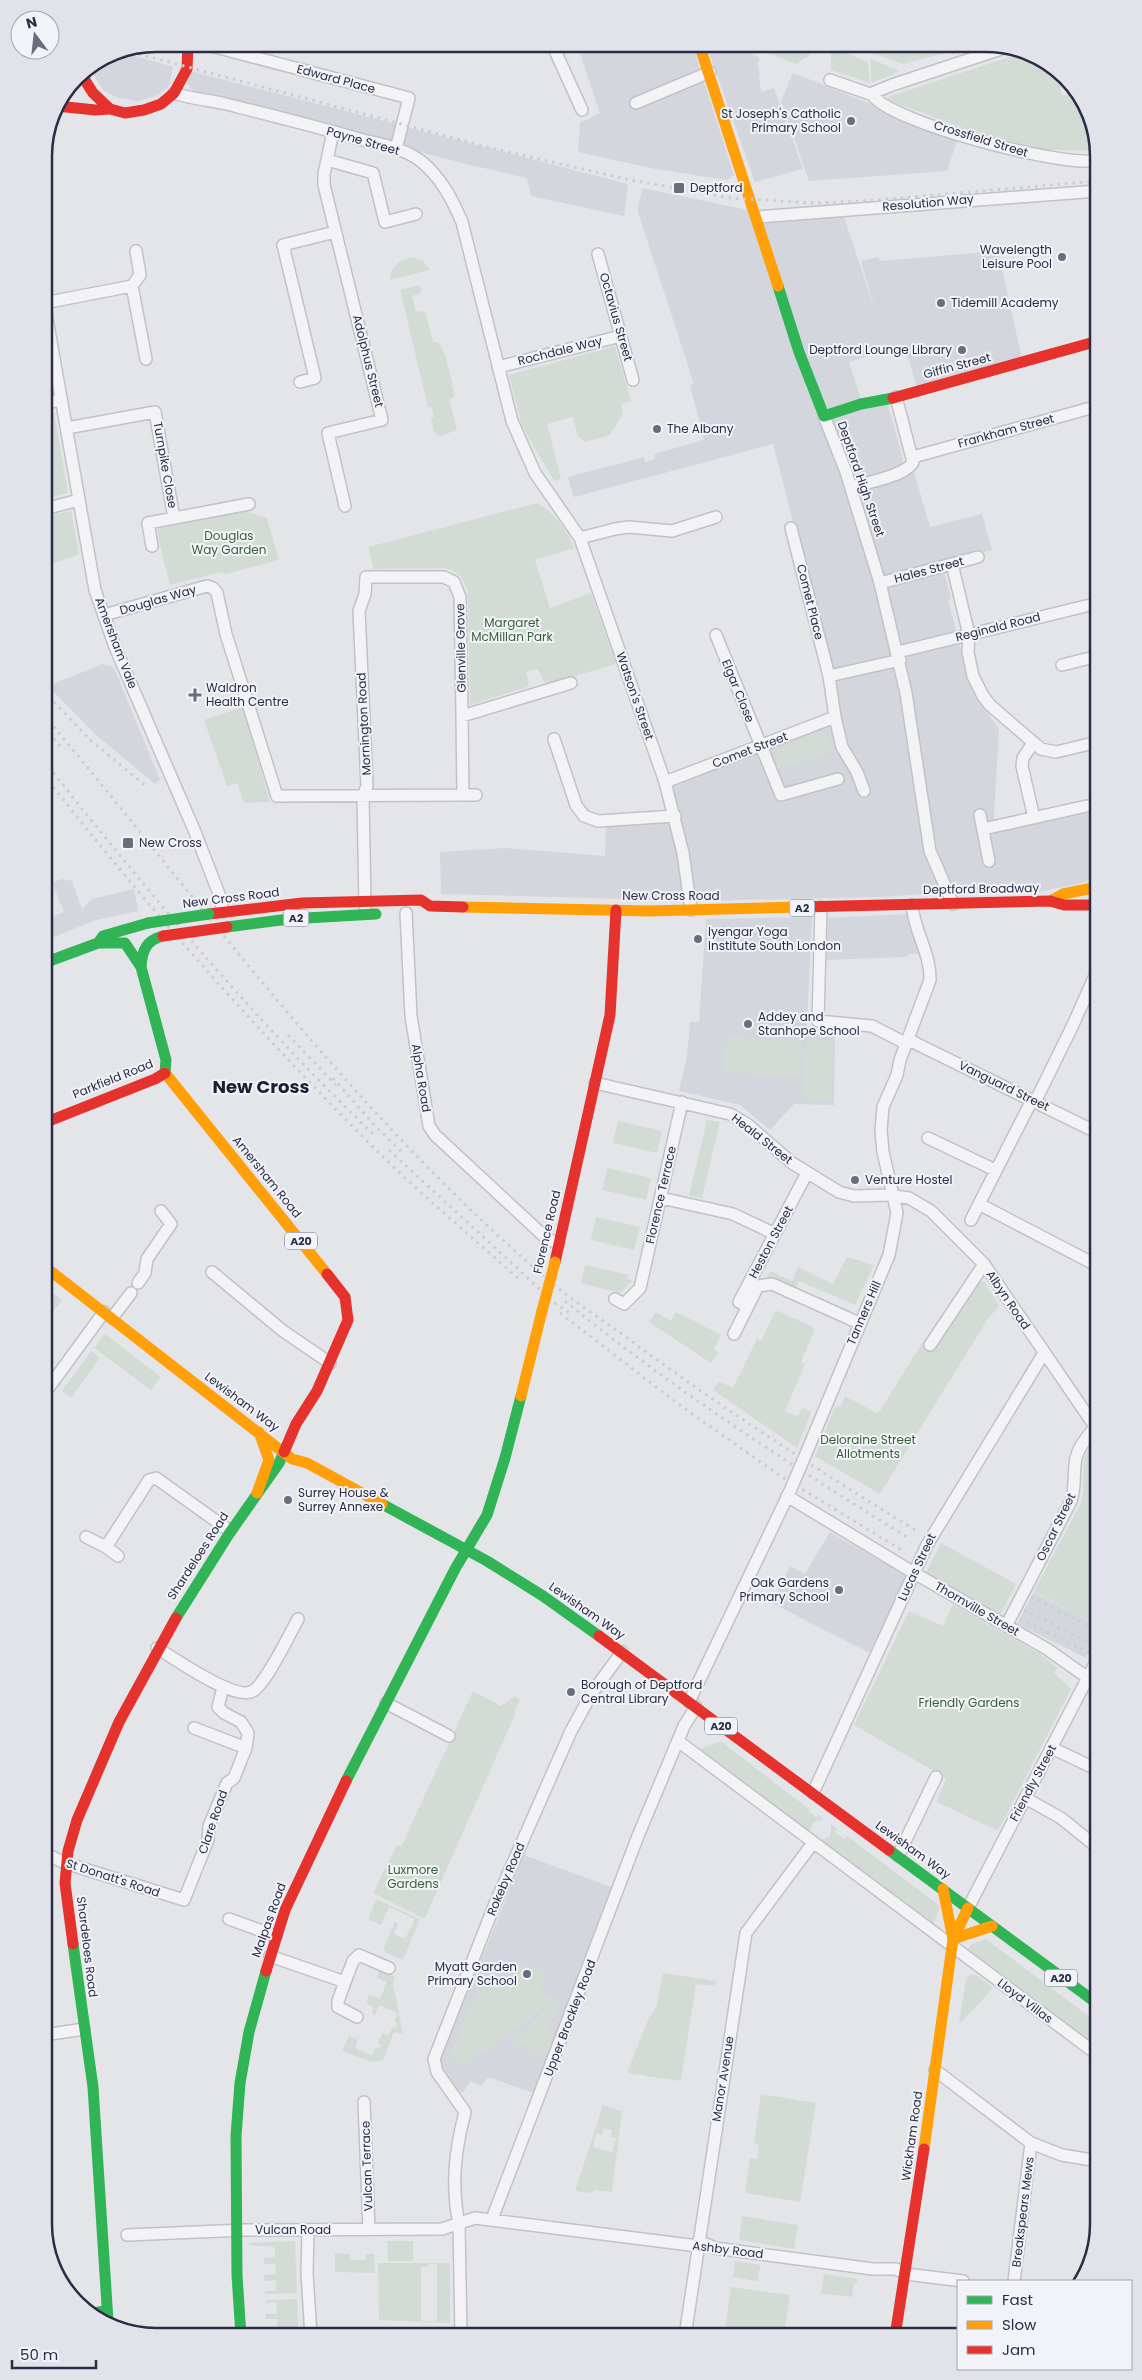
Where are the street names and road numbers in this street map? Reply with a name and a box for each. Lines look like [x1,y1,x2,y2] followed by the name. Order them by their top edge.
[295,60,377,97] street label: Edward Place
[932,116,1030,161] street label: Crossfield Street
[325,122,402,159] street label: Payne Street
[881,190,975,215] street label: Resolution Way
[596,271,637,363] street label: Octavius Street
[349,313,388,409] street label: Adolphus Street
[516,332,604,369] street label: Rochdale Way
[921,348,992,383] street label: Giffin Street
[956,409,1056,452] street label: Frankham Street
[834,419,889,539] street label: Deptford High Street
[149,420,181,510] street label: Turnpike Close
[892,552,966,587] street label: Hales Street
[793,562,828,641] street label: Comet Place
[118,580,198,619] street label: Douglas Way
[91,595,142,691] street label: Amersham Vale
[451,603,470,693] street label: Glenville Grove
[954,608,1042,645] street label: Reginald Road
[612,649,659,742] street label: Watson's Street
[718,657,759,725] street label: Elgar Close
[352,672,375,776] street label: Mornington Road
[710,727,790,772] street label: Comet Street
[923,879,1040,898] street label: Deptford Broadway
[182,883,280,912] street label: New Cross Road
[622,887,720,904] street label: New Cross Road
[790,900,814,916] road number: A2
[284,910,308,926] road number: A2
[408,1042,435,1114] street label: Alpha Road
[70,1055,156,1102] street label: Parkfield Road
[956,1056,1052,1115] street label: Vanguard Street
[728,1109,796,1168] street label: Heald Street
[229,1132,306,1221] street label: Amersham Road
[641,1144,680,1245] street label: Florence Terrace
[529,1188,564,1275] street label: Florence Road
[744,1202,797,1281] street label: Heston Street
[285,1232,317,1250] road number: A20
[982,1267,1034,1333] street label: Albyn Road
[842,1278,885,1348] street label: Tanners Hill
[201,1368,283,1435] street label: Lewisham Way
[1032,1490,1079,1564] street label: Oscar Street
[163,1508,232,1603] street label: Shardeloes Road
[893,1530,940,1603] street label: Lucas Street
[932,1577,1023,1640] street label: Thornville Street
[546,1578,629,1643] street label: Lewisham Way
[705,1718,737,1734] road number: A20
[1005,1741,1060,1824] street label: Friendly Street
[194,1788,231,1856] street label: Clare Road
[872,1816,955,1883] street label: Lewisham Way
[483,1840,529,1918] street label: Rokeby Road
[64,1854,162,1901] street label: St Donatt's Road
[247,1880,290,1960] street label: Malpas Road
[73,1895,102,1998] street label: Shardeloes Road
[539,1957,600,2079] street label: Upper Brockley Road
[1045,1970,1077,1986] road number: A20
[994,1974,1056,2027] street label: Lloyd Villas
[707,2035,738,2123] street label: Manor Avenue
[897,2090,926,2182] street label: Wickham Road
[356,2120,377,2212] street label: Vulcan Terrace
[1007,2156,1038,2268] street label: Breakspears Mews
[255,2221,331,2238] street label: Vulcan Road
[692,2237,764,2262] street label: Ashby Road

